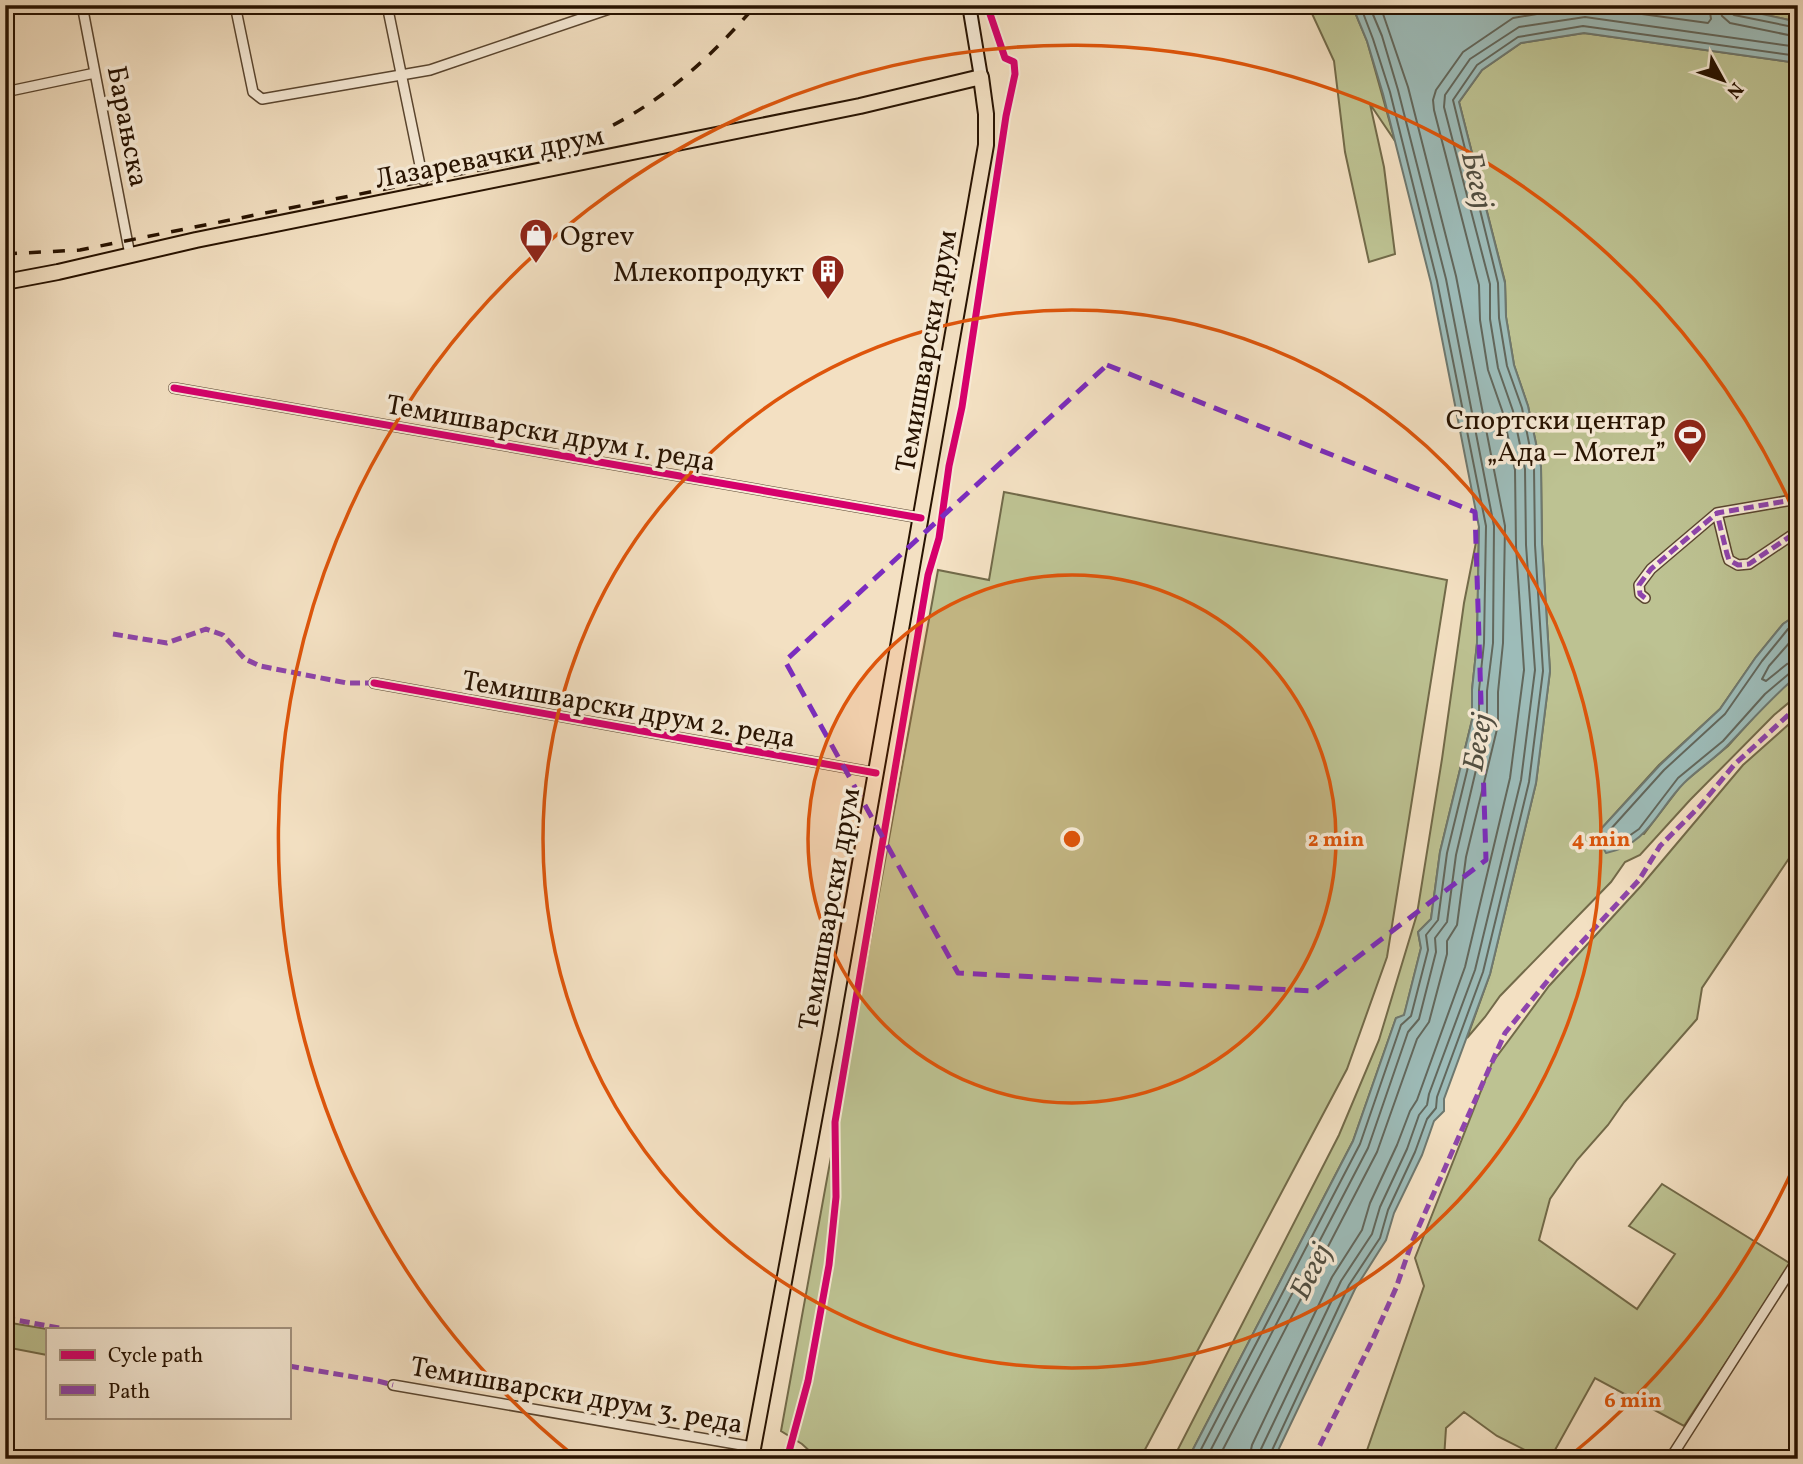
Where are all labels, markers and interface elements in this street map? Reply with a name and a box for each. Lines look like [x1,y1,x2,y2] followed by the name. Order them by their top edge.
[1688,46,1758,116] north arrow
[96,63,157,190] street label: Барањска
[1720,76,1749,103] text: N
[372,117,607,200] street label: Лазаревачки друм
[1449,148,1503,214] water label: Бегеј
[517,216,555,265] shop icon: Ogrev
[560,218,635,257] place label: Ogrev
[887,227,968,476] street label: Темишварски друм
[809,252,847,301] building icon: Млекопродукт
[613,254,804,293] place label: Млекопродукт
[383,386,718,483] street label: Темишварски друм 1. реда
[1446,402,1666,473] place label: Спортски центар „Ада – Мотел”
[1671,416,1709,465] sports icon: Спортски центар „Ада – Мотел”
[459,662,798,759] street label: Темишварски друм 2. реда
[1453,710,1505,774] water label: Бегеј
[790,785,871,1034] street label: Темишварски друм
[1308,826,1364,855] text: 2 min
[1572,826,1630,855] text: 4 min
[1060,827,1084,851] centre of rings
[1280,1236,1344,1307] water label: Бегеј
[46,1328,290,1418] legend
[108,1342,203,1371] text: Cycle path
[407,1348,746,1445] street label: Темишварски друм 3. реда
[108,1378,150,1407] text: Path
[1604,1387,1662,1416] text: 6 min

